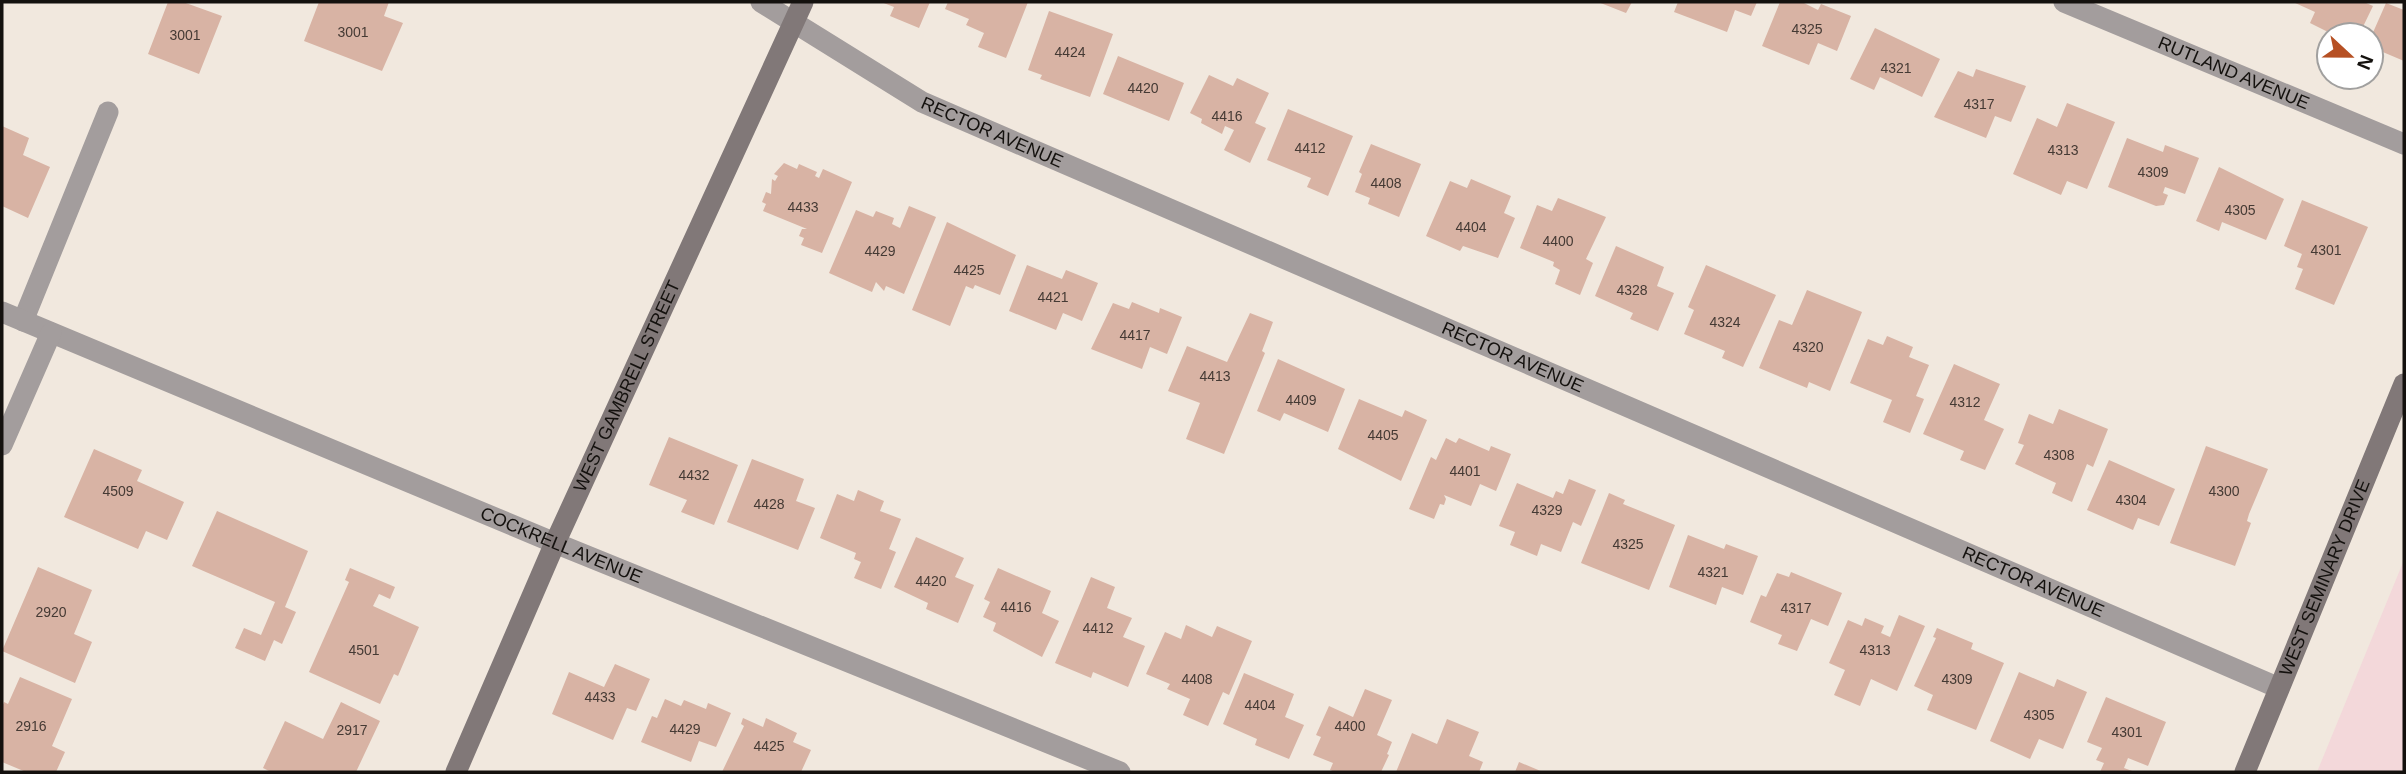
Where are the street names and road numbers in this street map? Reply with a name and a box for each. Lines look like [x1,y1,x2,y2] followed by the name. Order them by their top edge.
[2155,33,2312,113] street label: RUTLAND AVENUE
[918,93,1066,172] street label: RECTOR AVENUE
[570,277,684,495] street label: WEST GAMBRELL STREET
[1439,318,1587,397] street label: RECTOR AVENUE
[2276,477,2374,679] street label: WEST SEMINARY DRIVE
[477,503,645,587] street label: COCKRELL AVENUE
[1959,542,2107,621] street label: RECTOR AVENUE

